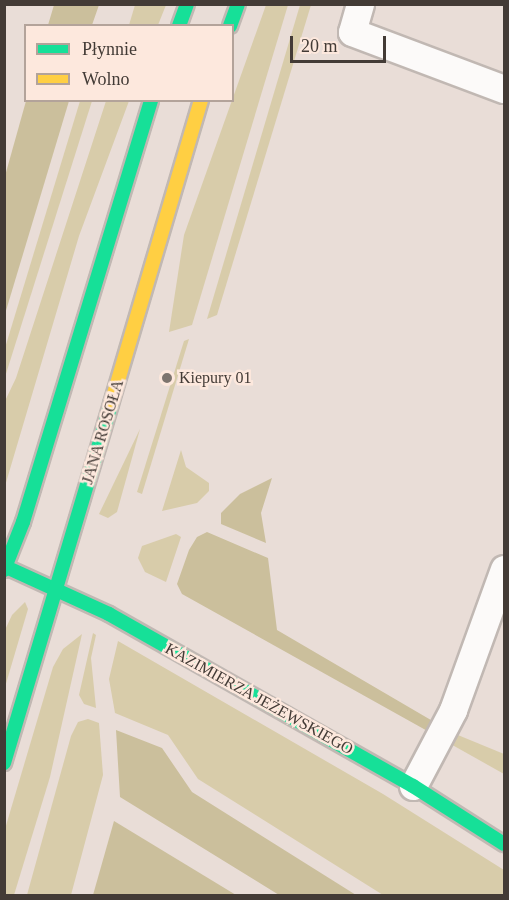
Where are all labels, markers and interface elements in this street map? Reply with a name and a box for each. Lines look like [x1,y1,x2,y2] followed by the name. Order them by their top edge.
[24,24,234,102] legend
[293,24,389,62] scale bar
[301,36,338,56] text: 20 m
[82,39,137,59] text: Płynnie
[82,69,130,89] text: Wolno
[179,368,251,388] place label: Kiepury 01
[160,371,174,385] marker: Kiepury 01
[78,377,128,487] street label: JANA ROSOŁA
[161,639,357,759] street label: KAZIMIERZA JEŻEWSKIEGO

